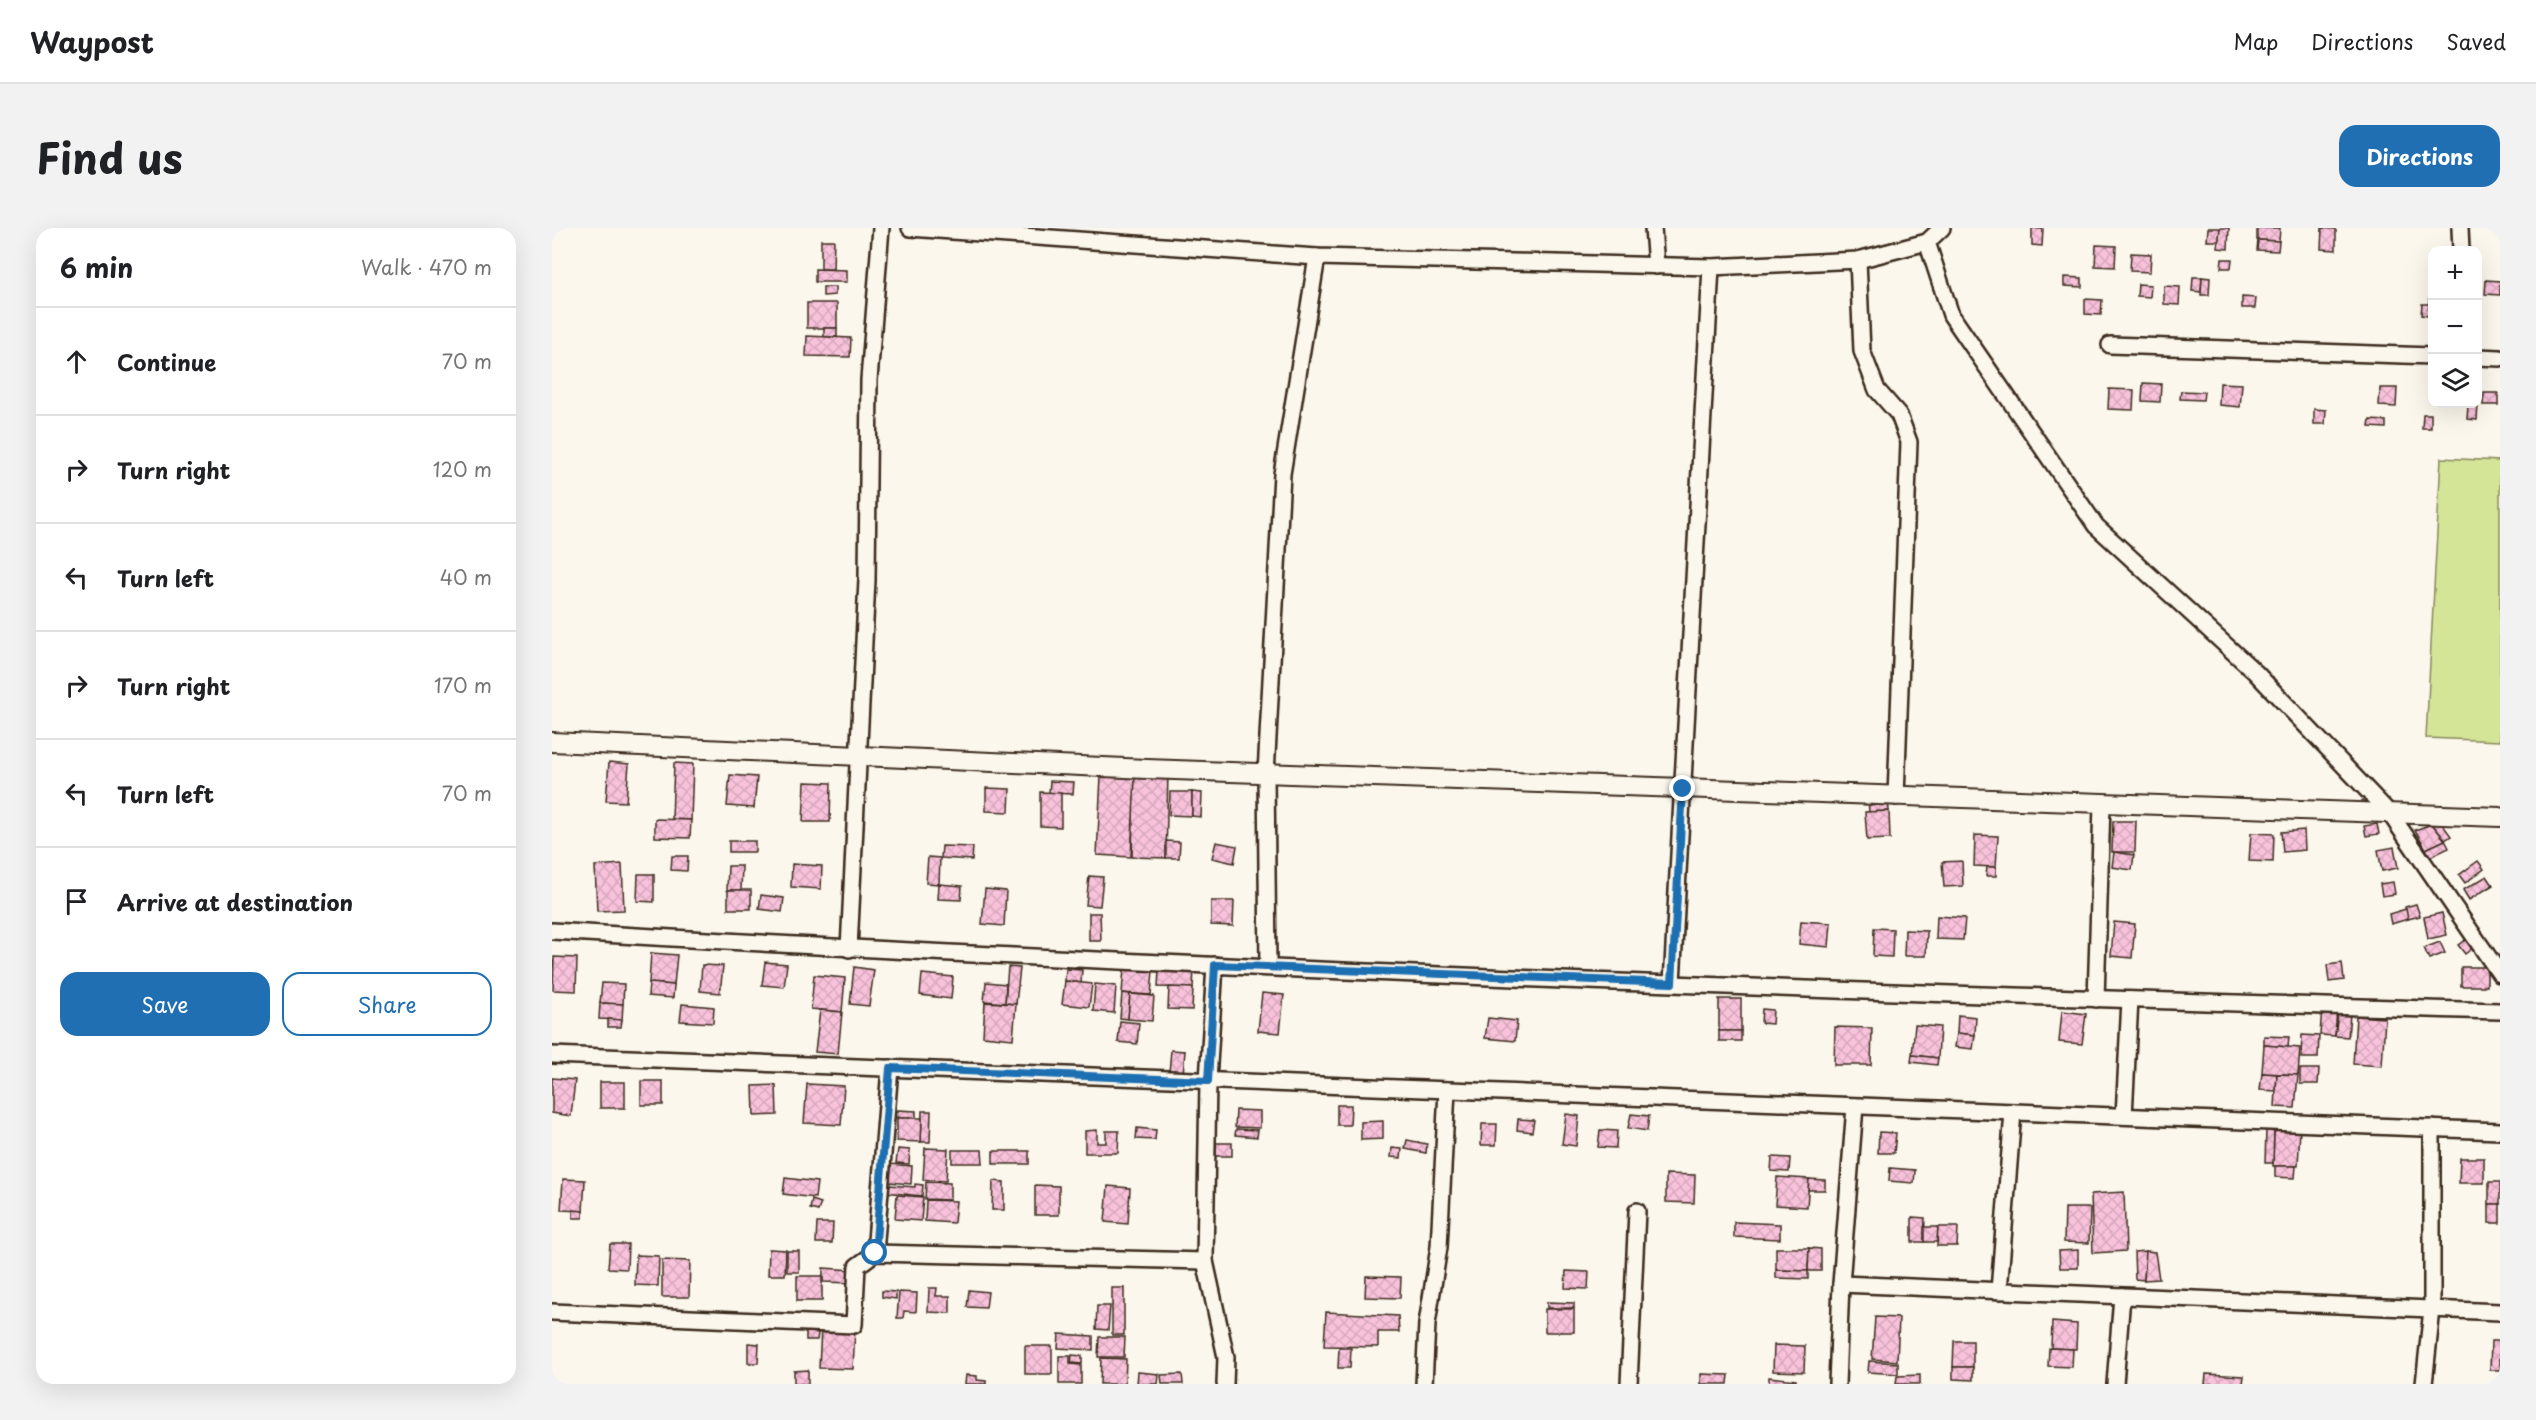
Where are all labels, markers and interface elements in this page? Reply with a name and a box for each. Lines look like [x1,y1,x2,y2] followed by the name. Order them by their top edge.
[30,20,154,63] text: Waypost
[2233,25,2278,57] text: Map
[2311,25,2413,57] text: Directions
[2446,25,2506,57] text: Saved
[36,125,183,188] text: Find us
[2339,125,2500,187] button: Directions
[2428,246,2482,408] map controls
[2428,246,2482,300] button: +
[60,248,133,287] text: 6 min
[361,252,492,282] text: Walk · 470 m
[2428,300,2482,354] button: −
[60,345,93,378] icon: ahead
[117,345,216,378] text: Continue
[442,346,492,376] text: 70 m
[2428,354,2482,408] button: layers
[60,453,93,486] icon: right
[117,453,230,486] text: Turn right
[433,454,492,484] text: 120 m
[60,561,93,594] icon: left
[117,561,214,594] text: Turn left
[440,562,492,592] text: 40 m
[60,669,93,702] icon: right
[117,669,230,702] text: Turn right
[434,670,492,700] text: 170 m
[1669,775,1695,801] route end
[60,777,93,810] icon: left
[117,777,214,810] text: Turn left
[442,778,492,808] text: 70 m
[60,885,93,918] icon: arrive
[117,885,353,918] text: Arrive at destination
[60,972,270,1036] button: Save
[282,972,492,1036] button: Share
[861,1239,887,1265] route start

